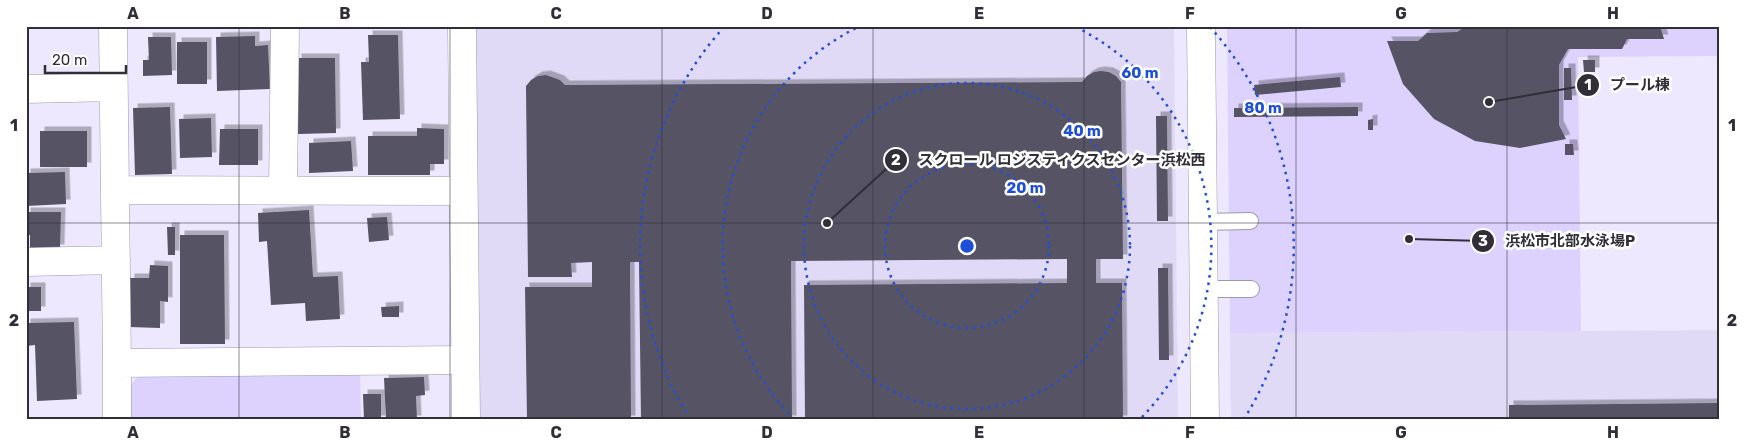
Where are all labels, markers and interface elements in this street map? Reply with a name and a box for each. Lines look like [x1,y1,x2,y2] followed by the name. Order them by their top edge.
[127,4,139,23] text: A
[339,4,351,23] text: B
[550,4,562,23] text: C
[761,4,773,23] text: D
[974,4,984,23] text: E
[1185,4,1195,23] text: F
[1395,4,1407,23] text: G
[1607,4,1619,23] text: H
[45,42,126,74] scale bar
[52,51,87,69] text: 20 m
[1122,64,1158,82] text: 60 m
[1575,70,1680,100] callout: プール棟
[1584,76,1592,94] text: 1
[1610,76,1670,94] text: プール棟
[1244,99,1282,117] text: 80 m
[10,116,18,135] text: 1
[1728,116,1736,135] text: 1
[1063,122,1101,140] text: 40 m
[883,145,1217,175] callout: スクロール ロジスティクスセンター浜松西
[891,151,901,169] text: 2
[919,151,1205,169] text: スクロール ロジスティクスセンター浜松西
[1007,179,1043,197] text: 20 m
[1470,226,1645,256] callout: 浜松市北部水泳場P
[1478,232,1488,250] text: 3
[1505,232,1635,250] text: 浜松市北部水泳場P
[958,237,976,255] centre of rings
[9,311,19,330] text: 2
[1727,311,1737,330] text: 2
[127,423,139,442] text: A
[339,423,351,442] text: B
[550,423,562,442] text: C
[761,423,773,442] text: D
[974,423,984,442] text: E
[1185,423,1195,442] text: F
[1395,423,1407,442] text: G
[1607,423,1619,442] text: H

